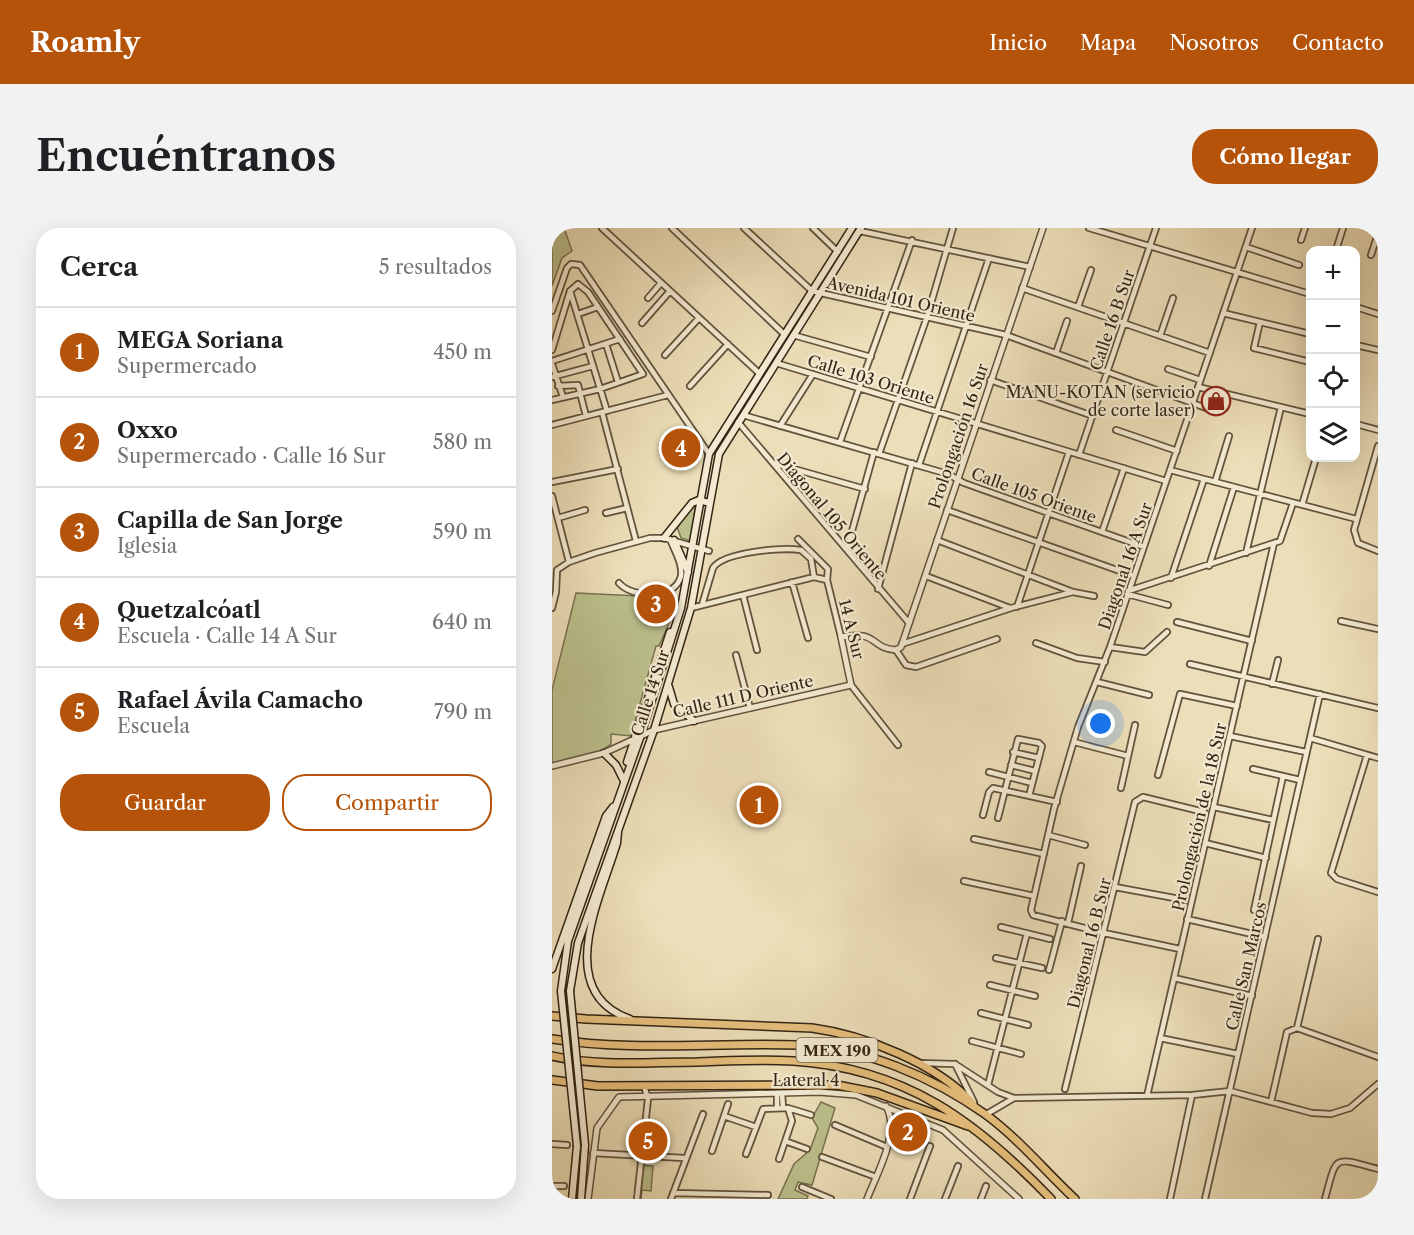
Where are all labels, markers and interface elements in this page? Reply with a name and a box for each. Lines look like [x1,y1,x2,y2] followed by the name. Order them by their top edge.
[30,25,140,59] text: Roamly
[989,30,1047,55] text: Inicio
[1080,30,1136,55] text: Mapa
[1169,30,1259,55] text: Nosotros
[1292,30,1384,55] text: Contacto
[1192,129,1378,184] button: Cómo llegar
[36,130,336,182] text: Encuéntranos
[1306,246,1360,462] map controls
[1306,246,1360,300] button: +
[60,251,138,283] text: Cerca
[379,255,492,279] text: 5 resultados
[1085,267,1139,373] street label: Calle 16 B Sur
[824,272,977,326] street label: Avenida 101 Oriente
[1306,300,1360,354] button: −
[117,327,283,354] text: MEGA Soriana
[75,340,84,364] text: 1
[433,340,492,364] text: 450 m
[805,350,937,408] street label: Calle 103 Oriente
[117,354,257,378] text: Supermercado
[1306,354,1360,408] button: locate
[924,361,992,511] street label: Prolongación 16 Sur
[1005,382,1195,420] place label: MANU-KOTAN (servicio de corte laser)
[1200,385,1232,417] shop icon: MANU-KOTAN (servicio de corte laser)
[1306,408,1360,462] button: layers
[117,417,178,444] text: Oxxo
[662,426,700,470] pin: 4
[74,430,85,454] text: 2
[433,430,492,454] text: 580 m
[117,444,386,468] text: Supermercado · Calle 16 Sur
[773,448,891,584] street label: Diagonal 105 Oriente
[969,463,1099,527] street label: Calle 105 Oriente
[1094,499,1156,632] street label: Diagonal 16 A Sur
[117,507,343,534] text: Capilla de San Jorge
[74,520,85,544] text: 3
[433,520,492,544] text: 590 m
[117,534,177,558] text: Iglesia
[636,582,676,626] pin: 3
[117,597,261,624] text: Quetzalcóatl
[835,597,869,661] street label: 14 A Sur
[74,610,85,634] text: 4
[432,610,492,634] text: 640 m
[117,624,337,648] text: Escuela · Calle 14 A Sur
[627,647,673,739] street label: Calle 14 Sur
[671,670,815,722] street label: Calle 111 D Oriente
[117,687,363,714] text: Rafael Ávila Camacho
[74,700,85,724] text: 5
[434,700,492,724] text: 790 m
[1086,709,1115,738] your location
[117,714,190,738] text: Escuela
[1168,721,1230,913] street label: Prolongación de la 18 Sur
[60,774,270,831] button: Guardar
[282,774,492,831] button: Compartir
[740,782,778,828] pin: 1
[1063,875,1115,1010] street label: Diagonal 16 B Sur
[1221,899,1271,1033] street label: Calle San Marcos
[796,1038,878,1062] road number: MEX 190
[773,1070,839,1090] street label: Lateral 4
[888,1110,928,1154] pin: 2
[628,1118,668,1164] pin: 5

